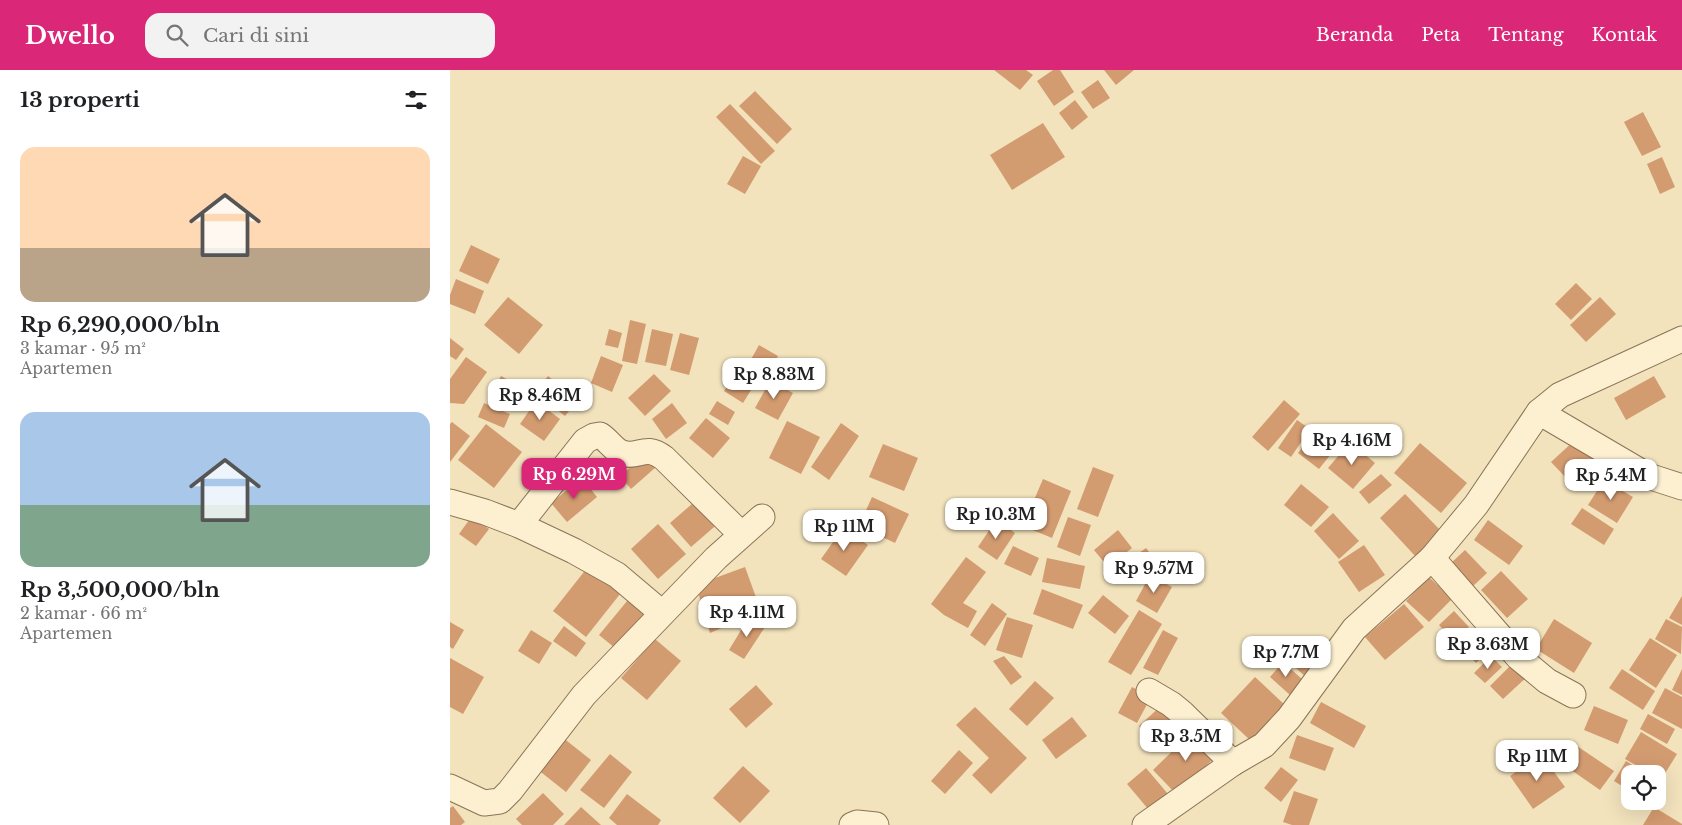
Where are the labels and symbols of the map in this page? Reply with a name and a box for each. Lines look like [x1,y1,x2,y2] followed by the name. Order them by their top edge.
[722,358,826,400] pin: Rp 8.83M
[488,378,592,421] pin: Rp 8.46M
[1300,424,1404,466] pin: Rp 4.16M
[522,458,626,500] pin: Rp 6.29M
[1565,458,1657,501] pin: Rp 5.4M
[944,498,1048,540] pin: Rp 10.3M
[803,510,885,552] pin: Rp 11M
[1102,552,1206,594] pin: Rp 9.57M
[695,596,799,638] pin: Rp 4.11M
[1436,628,1540,670] pin: Rp 3.63M
[1240,636,1332,678] pin: Rp 7.7M
[1140,720,1232,762] pin: Rp 3.5M
[1496,740,1578,782] pin: Rp 11M

